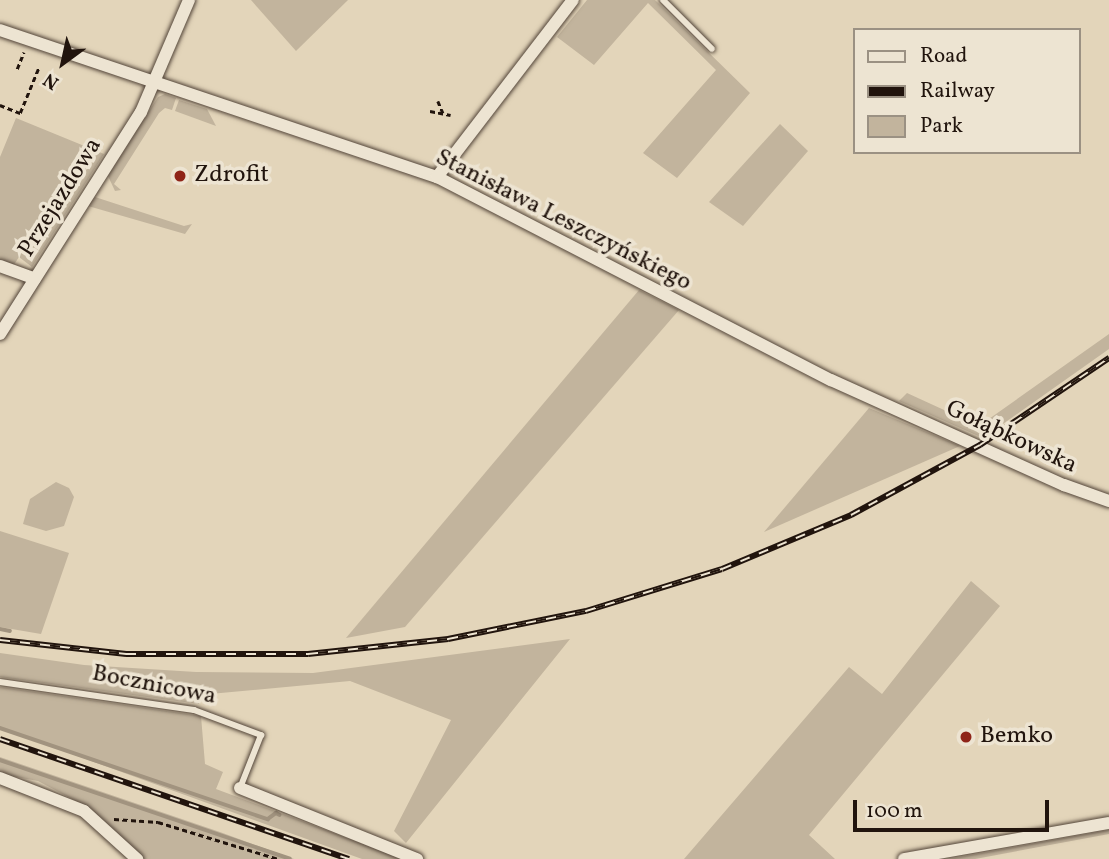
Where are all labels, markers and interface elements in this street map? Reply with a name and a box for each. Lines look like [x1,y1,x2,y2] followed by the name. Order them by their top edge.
[28,28,98,98] north arrow
[853,28,1081,154] legend
[920,42,967,71] text: Road
[39,66,64,95] text: N
[920,77,995,106] text: Railway
[920,112,963,141] text: Park
[13,133,109,263] street label: Przejazdowa
[430,144,696,298] street label: Stanisława Leszczyńskiego
[194,162,269,190] place label: Zdrofit
[172,168,188,184] marker: Zdrofit
[941,395,1081,481] street label: Gołąbkowska
[90,660,218,712] street label: Bocznicowa
[980,723,1053,751] place label: Bemko
[958,729,974,745] marker: Bemko
[857,786,1053,830] scale bar
[866,797,923,826] text: 100 m

